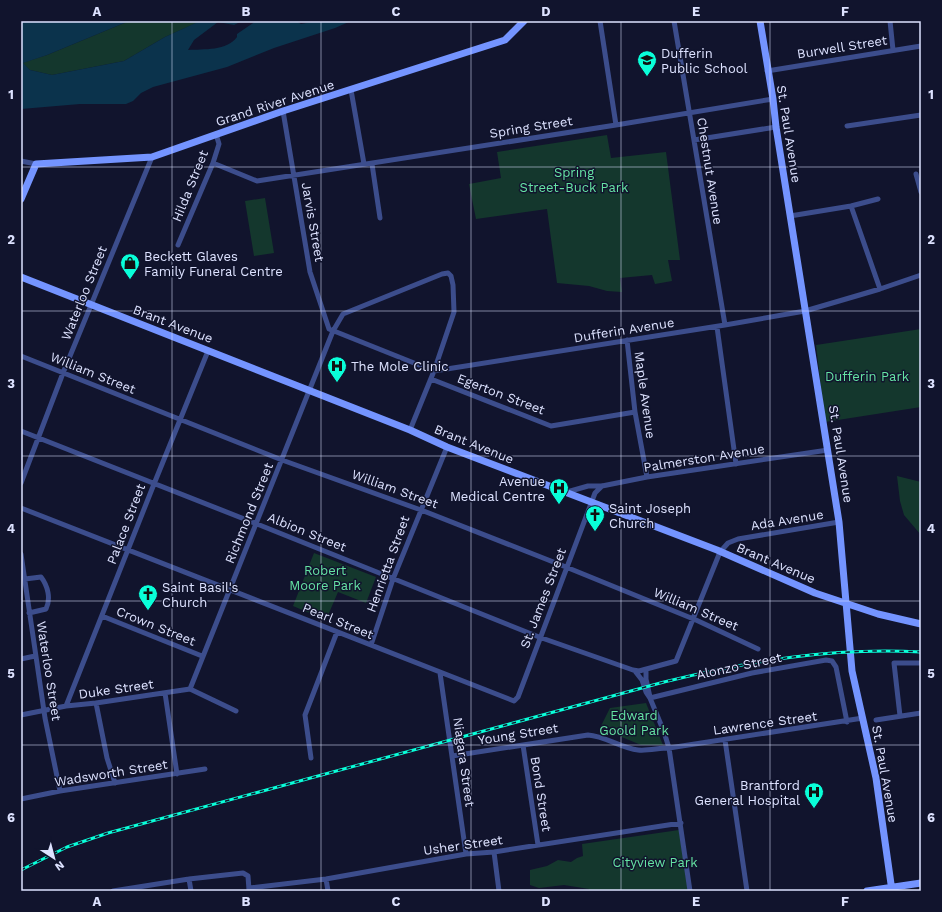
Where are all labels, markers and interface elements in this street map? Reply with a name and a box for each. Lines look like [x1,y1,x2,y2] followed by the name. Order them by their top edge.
[93,4,102,19] text: A
[242,4,251,19] text: B
[392,4,401,19] text: C
[541,4,551,19] text: D
[692,4,700,19] text: E
[841,4,849,19] text: F
[796,32,889,62] street label: Burwell Street
[661,46,748,76] place label: Dufferin Public School
[636,49,658,77] school or university icon: Dufferin Public School
[214,77,336,129] street label: Grand River Avenue
[774,84,804,184] street label: St. Paul Avenue
[8,87,14,102] text: 1
[928,87,934,102] text: 1
[488,113,574,141] street label: Spring Street
[694,116,726,226] street label: Chestnut Avenue
[169,148,211,224] street label: Hilda Street
[520,165,629,195] park label: Spring Street-Buck Park
[299,181,327,263] street label: Jarvis Street
[7,232,15,247] text: 2
[927,232,935,247] text: 2
[58,243,110,342] street label: Waterloo Street
[144,249,283,279] place label: Beckett Glaves Family Funeral Centre
[119,252,141,280] shop icon: Beckett Glaves Family Funeral Centre
[131,302,215,346] street label: Brant Avenue
[573,315,675,345] street label: Dufferin Avenue
[48,349,138,397] street label: William Street
[631,350,659,440] street label: Maple Avenue
[326,355,348,383] hospital icon: The Mole Clinic
[351,359,448,374] place label: The Mole Clinic
[825,369,910,384] park label: Dufferin Park
[455,370,547,418] street label: Egerton Street
[7,376,15,391] text: 3
[927,376,935,391] text: 3
[826,404,856,504] street label: St. Paul Avenue
[432,421,516,467] street label: Brant Avenue
[642,441,766,475] street label: Palmerston Avenue
[222,460,276,566] street label: Richmond Street
[350,466,441,512] street label: William Street
[450,474,545,504] place label: Avenue Medical Centre
[548,477,570,505] hospital icon: Avenue Medical Centre
[104,481,148,566] street label: Palace Street
[609,501,691,531] place label: Saint Joseph Church
[584,504,606,532] church icon: Saint Joseph Church
[749,507,825,533] street label: Ada Avenue
[265,509,349,555] street label: Albion Street
[364,513,413,614] street label: Henrietta Street
[7,521,16,536] text: 4
[927,521,936,536] text: 4
[734,540,818,586] street label: Brant Avenue
[517,545,569,650] street label: St. James Street
[289,563,361,593] park label: Robert Moore Park
[162,580,239,610] place label: Saint Basil's Church
[137,583,159,611] church icon: Saint Basil's Church
[651,584,741,634] street label: William Street
[300,600,376,642] street label: Pearl Street
[114,603,198,649] street label: Crown Street
[34,620,64,722] street label: Waterloo Street
[695,650,783,682] street label: Alonzo Street
[7,666,15,681] text: 5
[927,666,935,681] text: 5
[78,676,155,702] street label: Duke Street
[599,708,669,738] park label: Edward Goold Park
[712,708,818,738] street label: Lawrence Street
[450,716,478,808] street label: Niagara Street
[477,720,560,748] street label: Young Street
[869,724,901,824] street label: St. Paul Avenue
[528,755,554,833] street label: Bond Street
[53,757,169,789] street label: Wadsworth Street
[695,778,800,808] place label: Brantford General Hospital
[803,781,825,809] hospital icon: Brantford General Hospital
[7,810,15,825] text: 6
[927,810,935,825] text: 6
[422,832,504,858] street label: Usher Street
[34,838,74,878] north arrow
[612,855,698,870] park label: Cityview Park
[52,858,67,873] text: N
[93,894,102,909] text: A
[242,894,251,909] text: B
[392,894,401,909] text: C
[541,894,551,909] text: D
[692,894,700,909] text: E
[841,894,849,909] text: F

